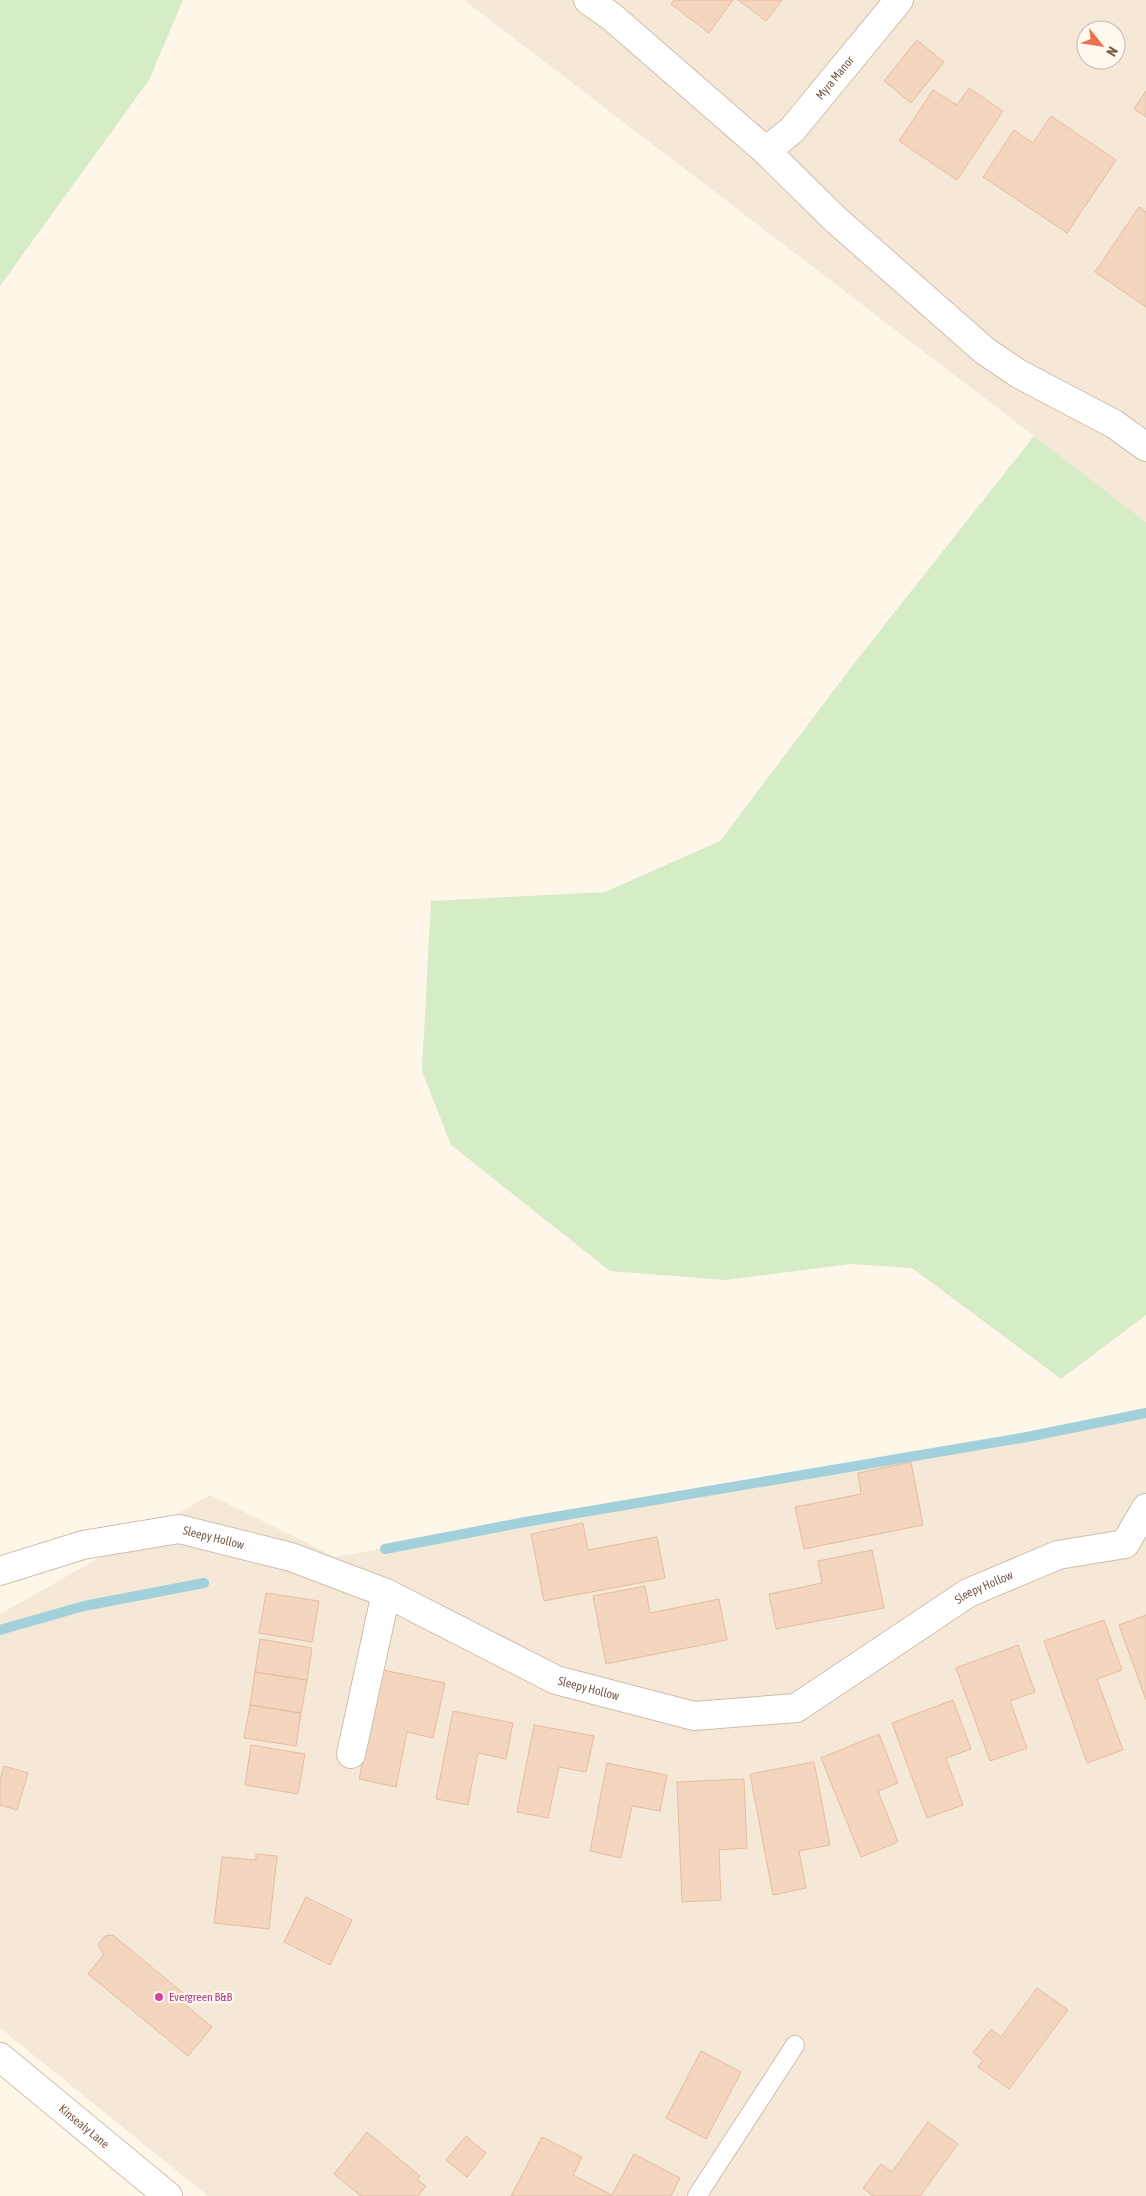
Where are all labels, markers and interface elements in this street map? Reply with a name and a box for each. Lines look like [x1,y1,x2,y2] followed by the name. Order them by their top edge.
[1076,20,1126,70] north arrow
[1103,44,1121,59] text: N
[813,53,857,102] street label: Myra Manor
[182,1523,246,1552] street label: Sleepy Hollow
[952,1568,1015,1607] street label: Sleepy Hollow
[556,1674,621,1703] street label: Sleepy Hollow
[169,1990,232,2004] place label: Evergreen B&B
[153,1991,165,2003] marker: Evergreen B&B
[56,2102,112,2151] street label: Kinsealy Lane

